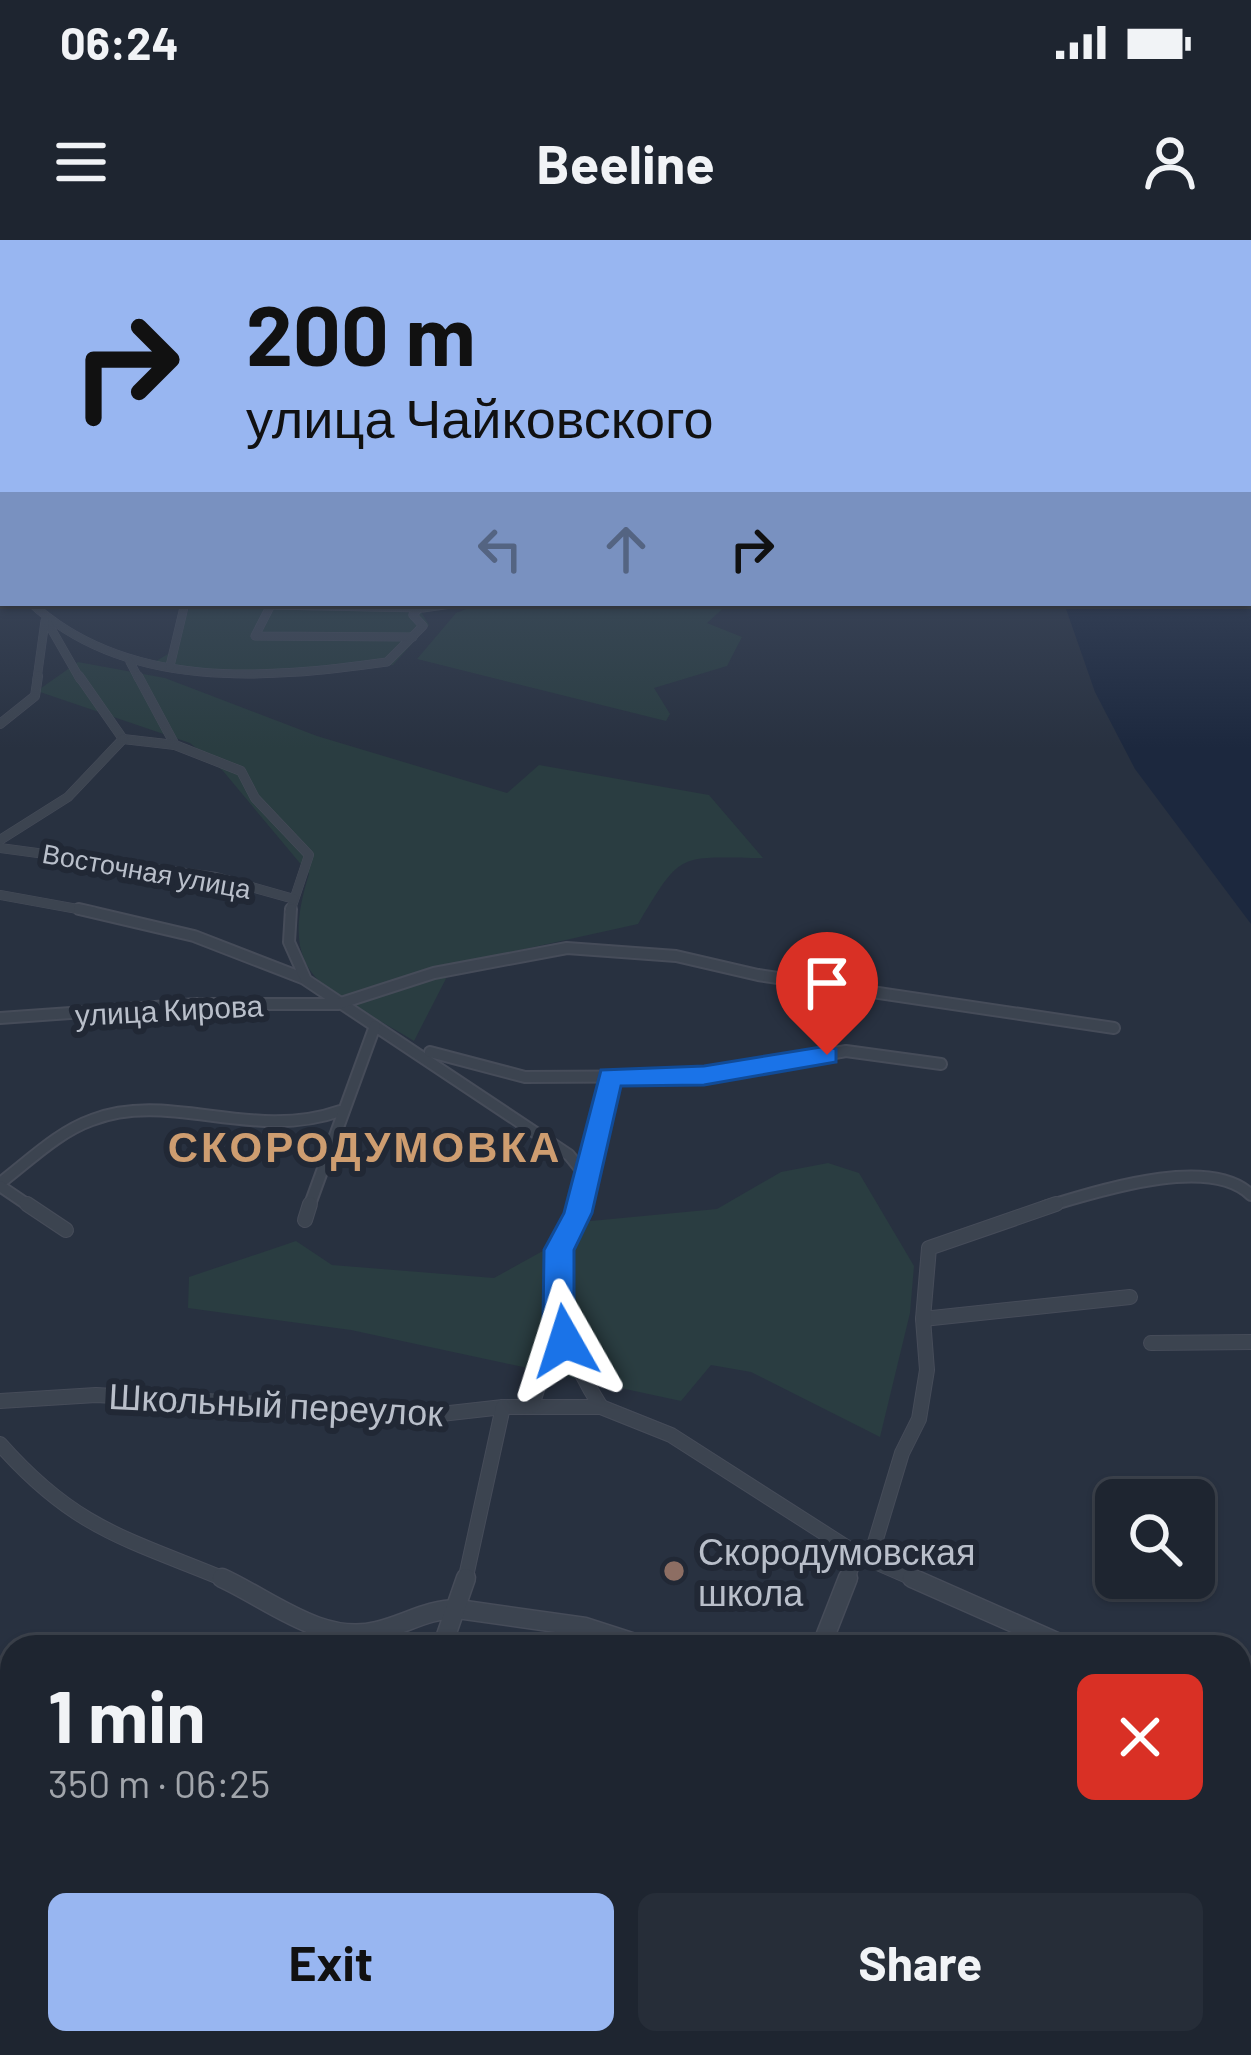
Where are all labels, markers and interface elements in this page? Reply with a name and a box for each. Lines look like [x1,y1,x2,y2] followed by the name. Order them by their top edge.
[60,15,179,69] text: 06:24
[48,129,114,195] icon: menu
[1137,129,1203,195] icon: person
[536,130,715,195] text: Beeline
[246,282,476,383] text: 200 m
[48,288,204,444] icon: right
[246,384,714,449] text: улица Чайковского
[467,516,533,582] icon: left
[593,516,659,582] icon: ahead
[719,516,785,582] icon: right
[40,836,255,905] street label: Восточная улица
[776,932,878,1055] pin
[794,950,860,1016] icon: arrive
[74,986,264,1032] street label: улица Кирова
[168,1120,562,1171] district label: СКОРОДУМОВКА
[502,1278,628,1404] position arrow
[108,1373,445,1434] street label: Школьный переулок
[1095,1479,1215,1599] map controls
[1095,1479,1215,1599] button: search
[698,1529,976,1613] place label: Скородумовская школа
[661,1558,687,1584] marker: Скородумовская школа
[48,1671,206,1757] text: 1 min
[1077,1674,1203,1800] button: close
[48,1759,270,1806] text: 350 m · 06:25
[48,1893,614,2031] button: Exit
[638,1893,1203,2031] button: Share

